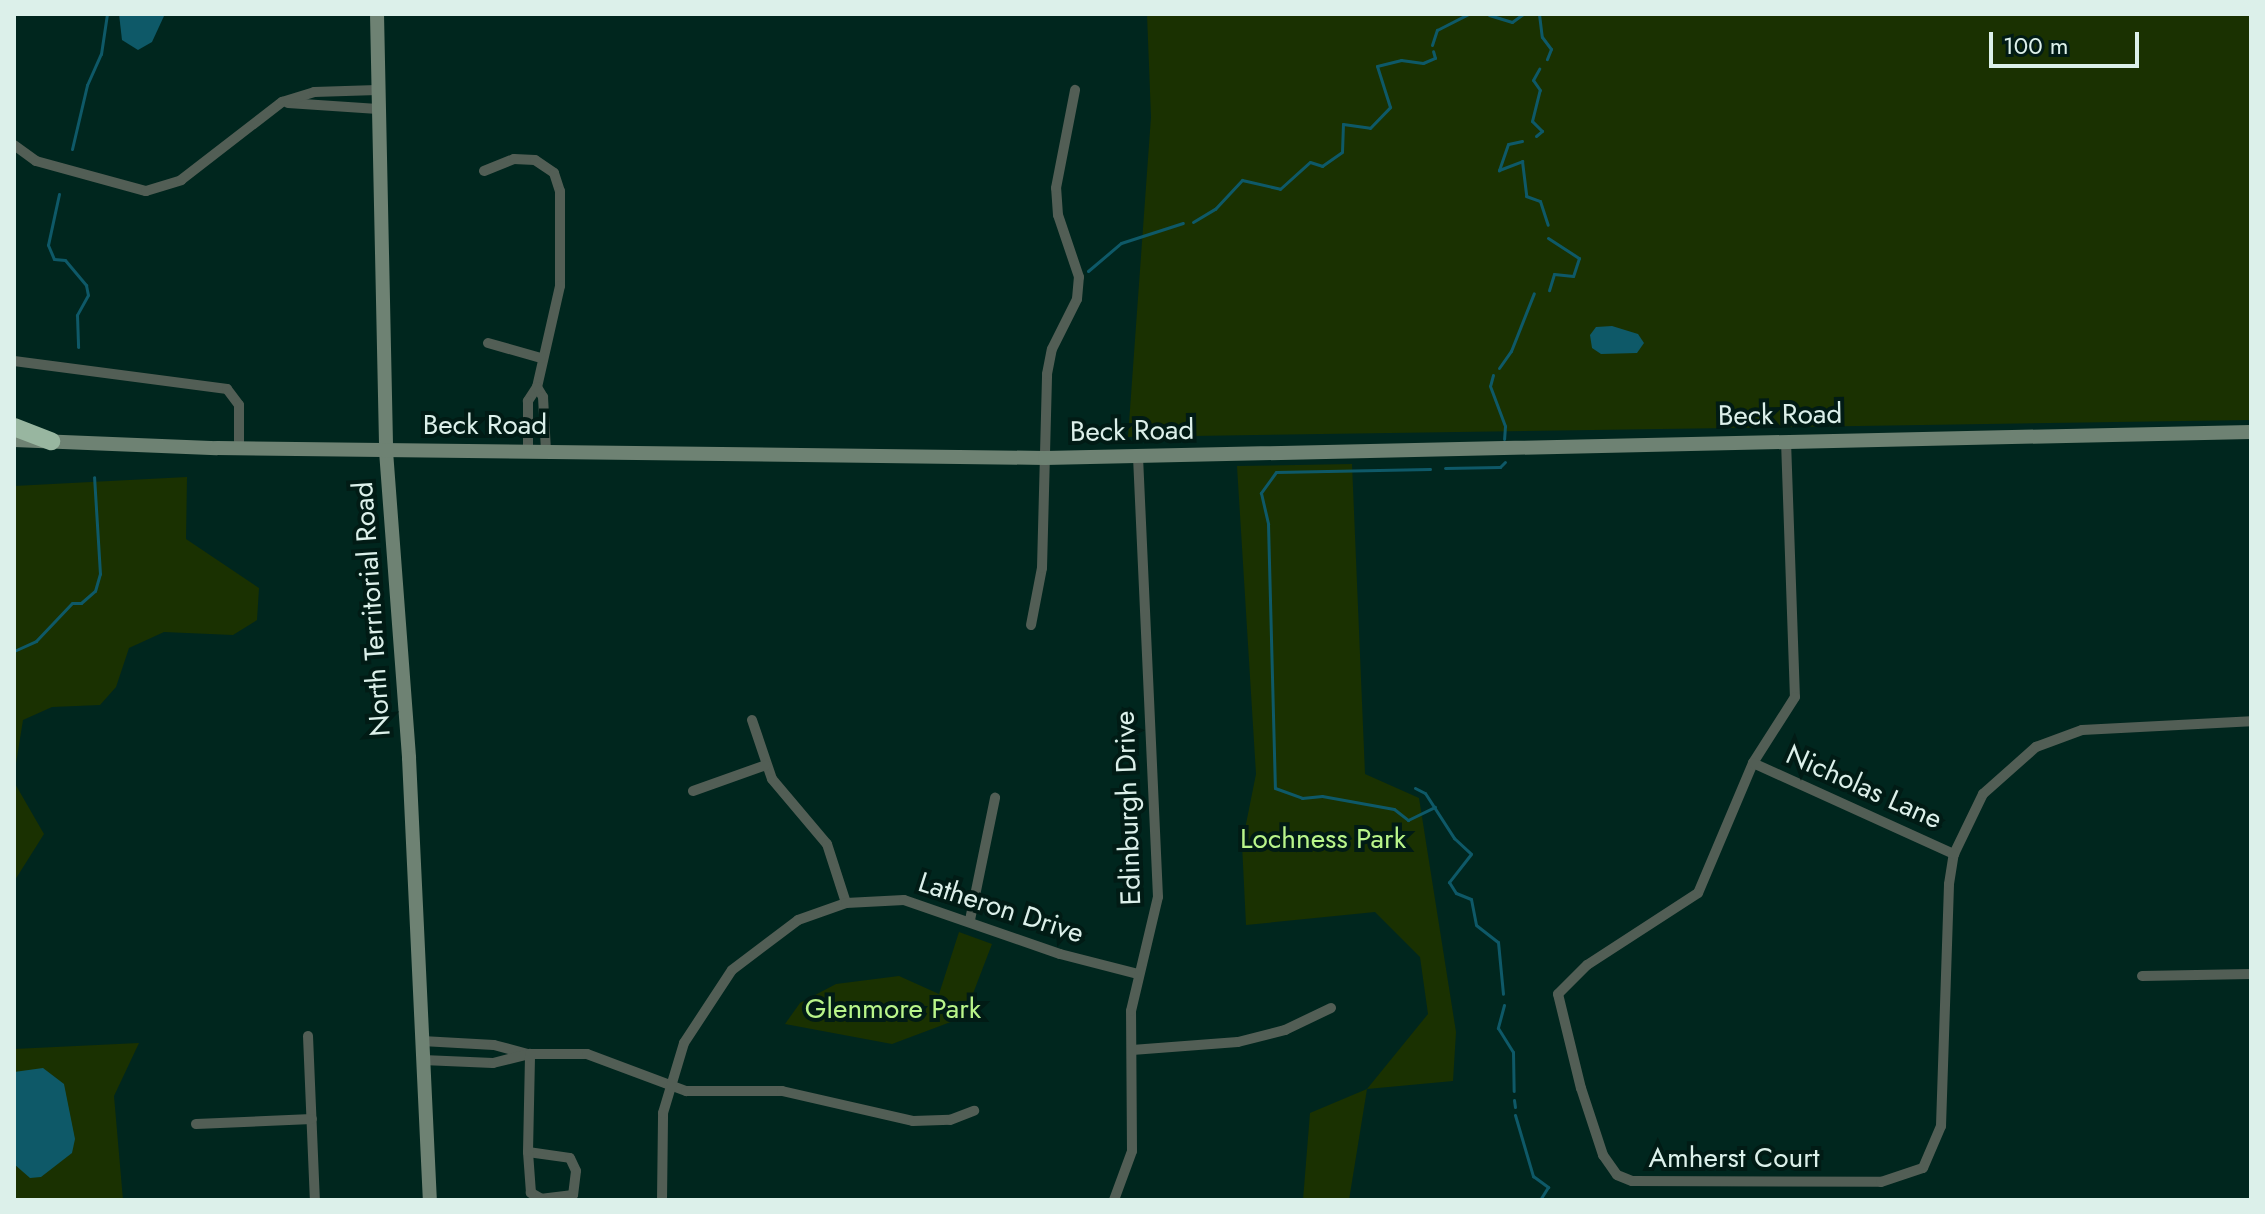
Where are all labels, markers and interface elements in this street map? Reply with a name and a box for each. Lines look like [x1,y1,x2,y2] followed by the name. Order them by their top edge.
[1993,16,2143,66] scale bar
[2003,28,2069,63] text: 100 m
[1717,397,1843,433] street label: Beck Road
[423,408,547,442] street label: Beck Road
[1069,413,1195,449] street label: Beck Road
[346,481,398,737] street label: North Territorial Road
[1108,710,1148,906] street label: Edinburgh Drive
[1781,738,1947,836] street label: Nicholas Lane
[1240,822,1406,856] park label: Lochness Park
[914,865,1088,951] street label: Latheron Drive
[805,992,981,1026] park label: Glenmore Park
[1649,1141,1819,1175] street label: Amherst Court

